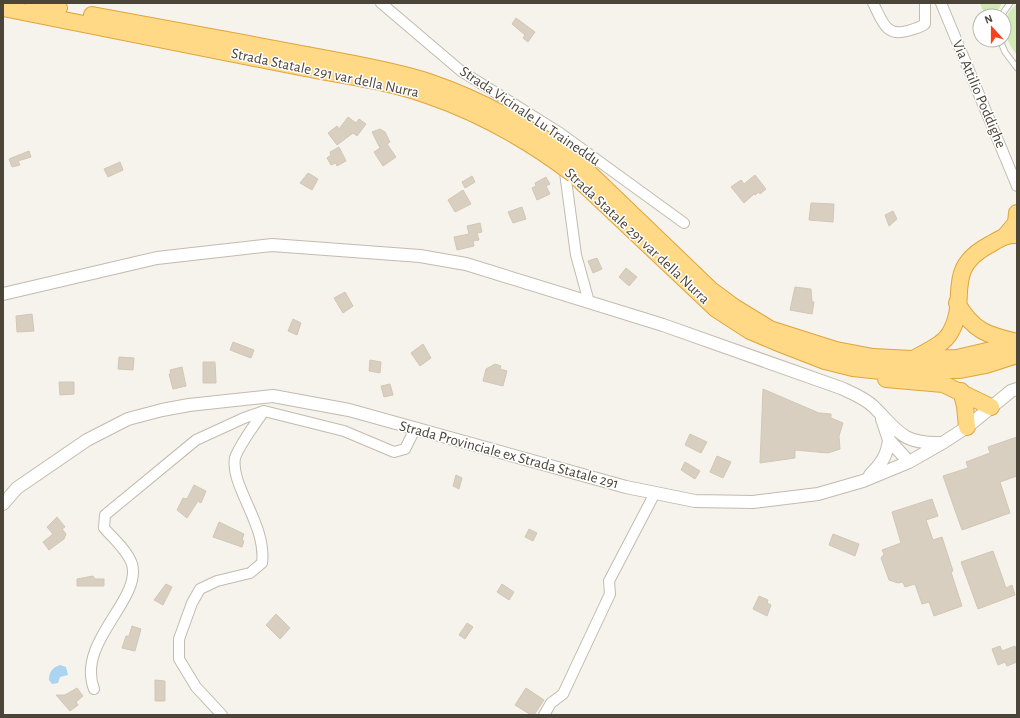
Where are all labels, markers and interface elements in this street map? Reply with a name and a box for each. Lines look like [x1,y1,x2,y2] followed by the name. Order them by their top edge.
[972,8,1012,48] north arrow
[983,13,994,26] text: N
[949,38,1009,150] street label: Via Attilio Poddighe
[230,46,420,100] street label: Strada Statale 291 var della Nurra
[457,63,603,169] street label: Strada Vicinale Lu Traineddu
[562,165,712,307] street label: Strada Statale 291 var della Nurra
[398,418,620,492] street label: Strada Provinciale ex Strada Statale 291

